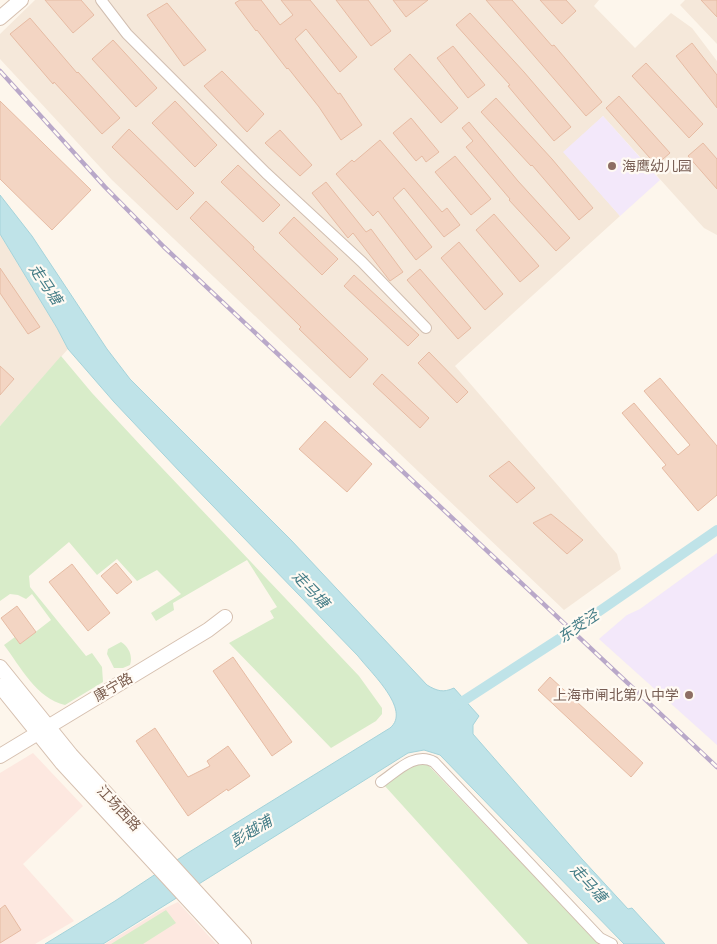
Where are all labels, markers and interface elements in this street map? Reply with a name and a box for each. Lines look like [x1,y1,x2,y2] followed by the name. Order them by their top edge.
[622,157,692,175] place label: 海鹰幼儿园
[606,160,618,172] marker: 海鹰幼儿园
[26,260,68,310] water label: 走马塘
[289,566,336,614] water label: 走马塘
[554,604,604,646] water label: 东茭泾
[90,669,136,705] street label: 康宁路
[553,686,679,704] place label: 上海市闸北第八中学
[683,689,695,701] marker: 上海市闸北第八中学
[93,781,145,835] street label: 江场西路
[227,810,277,851] water label: 彭越浦
[567,860,613,908] water label: 走马塘

